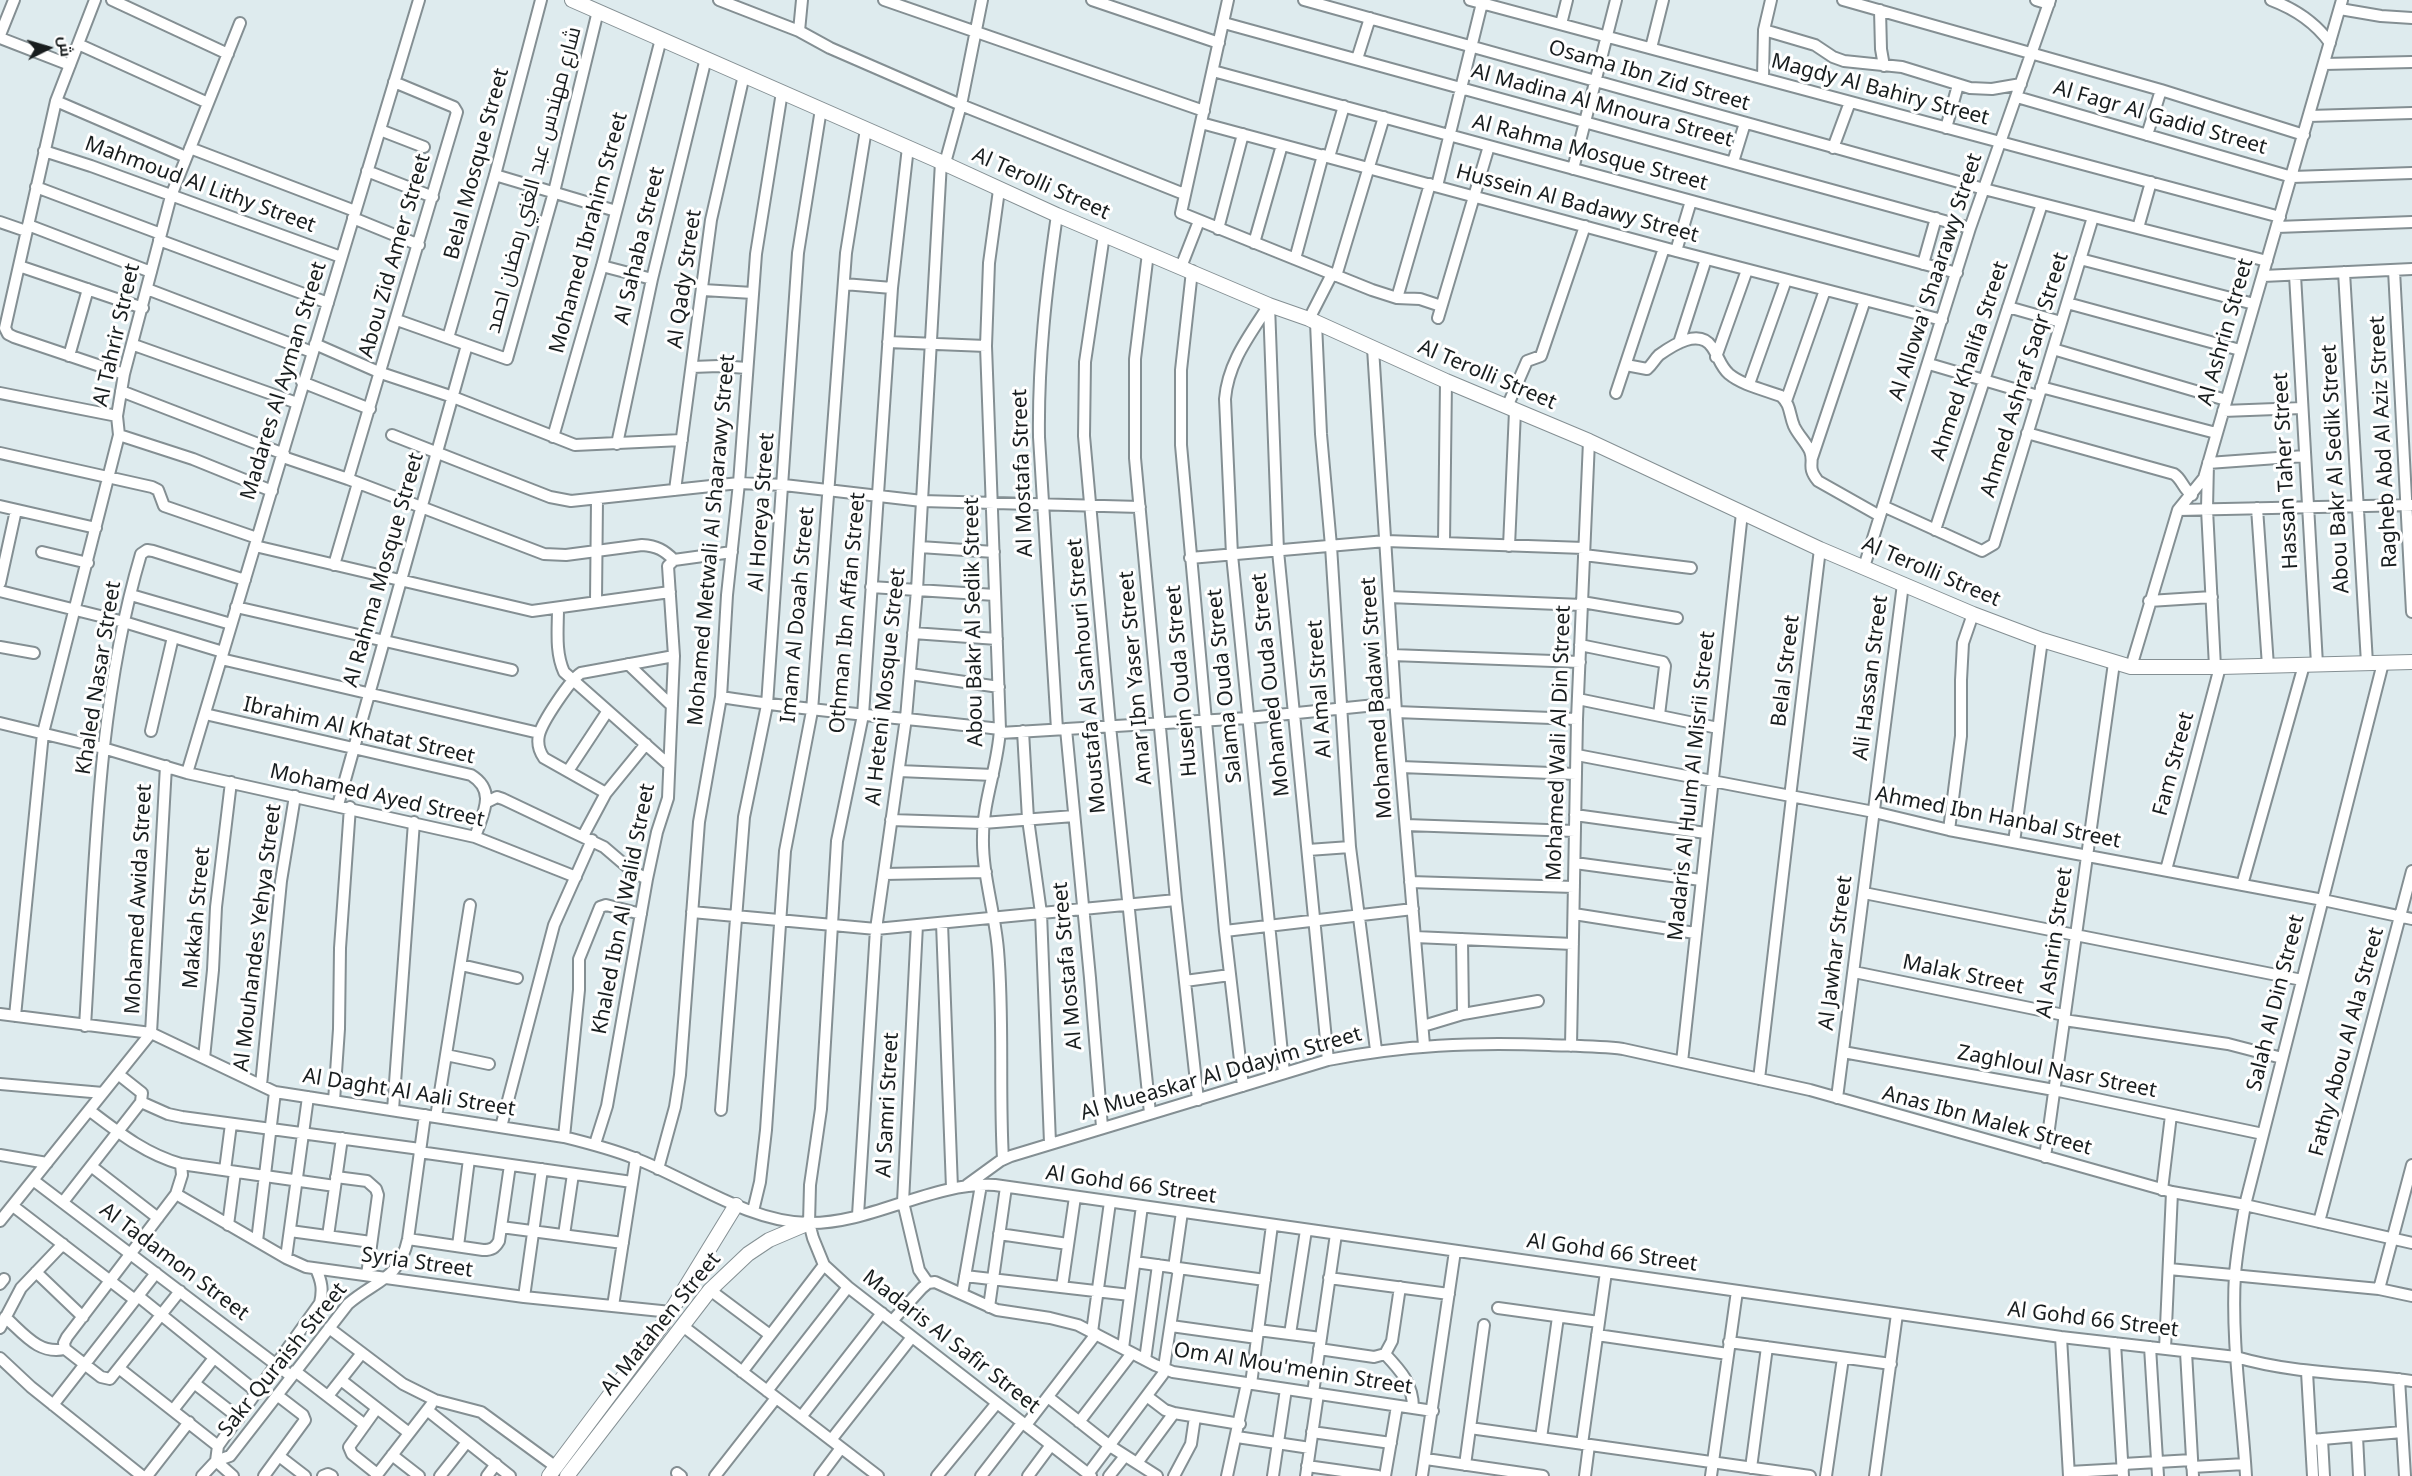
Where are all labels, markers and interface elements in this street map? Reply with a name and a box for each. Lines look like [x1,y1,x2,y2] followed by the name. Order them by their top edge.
[18,18,78,78] north arrow
[481,24,587,336] street label: شارع مهندس عبد الغني رمضان احمد
[54,35,78,58] text: ش
[1546,35,1752,117] street label: Osama Ibn Zid Street
[1768,49,1992,131] street label: Magdy Al Bahiry Street
[1468,59,1736,153] street label: Al Madina Al Mnoura Street
[439,65,515,263] street label: Belal Mosque Street
[2050,75,2270,161] street label: Al Fagr Al Gadid Street
[1470,109,1710,197] street label: Al Rahma Mosque Street
[545,110,633,356] street label: Mohamed Ibrahim Street
[81,132,319,238] street label: Mahmoud Al Lithy Street
[968,142,1114,226] street label: Al Terolli Street
[1884,150,1988,404] street label: Al Allowa' Shaarawy Street
[354,151,436,361] street label: Abou Zid Amer Street
[1453,159,1701,249] street label: Hussein Al Badawy Street
[610,165,670,327] street label: Al Sahaba Street
[663,208,707,350] street label: Al Qady Street
[1976,250,2074,500] street label: Ahmed Ashraf Saqr Street
[2193,256,2259,408] street label: Al Ashrin Street
[1926,258,2014,464] street label: Ahmed Khalifa Street
[236,259,332,503] street label: Madares Al Ayman Street
[88,261,146,409] street label: Al Tahrir Street
[2365,315,2403,569] street label: Ragheb Abd Al Aziz Street
[1414,335,1560,415] street label: Al Terolli Street
[2317,344,2355,594] street label: Abou Bakr Al Sedik Street
[683,353,741,727] street label: Mohamed Metwali Al Shaarawy Street
[2268,372,2304,570] street label: Hassan Taher Street
[1007,388,1039,558] street label: Al Mostafa Street
[744,432,780,592] street label: Al Horeya Street
[338,450,430,690] street label: Al Rahma Mosque Street
[825,491,871,735] street label: Othman Ibn Affan Street
[959,497,989,747] street label: Abou Bakr Al Sedik Street
[776,506,820,724] street label: Imam Al Doaah Street
[1858,532,2004,612] street label: Al Terolli Street
[1062,537,1112,815] street label: Moustafa Al Sanhouri Street
[861,567,911,807] street label: Al Heteni Mosque Street
[1114,570,1158,786] street label: Amar Ibn Yaser Street
[1247,572,1295,798] street label: Mohamed Ouda Street
[1356,576,1398,820] street label: Mohamed Badawi Street
[71,579,127,777] street label: Khaled Nasar Street
[1161,584,1203,778] street label: Husein Ouda Street
[1202,587,1248,785] street label: Salama Ouda Street
[1848,594,1894,762] street label: Ali Hassan Street
[1542,605,1576,881] street label: Mohamed Wali Al Din Street
[1767,614,1805,728] street label: Belal Street
[1303,619,1337,759] street label: Al Amal Street
[1663,630,1721,942] street label: Madaris Al Hulm Al Misrii Street
[241,692,477,770] street label: Ibrahim Al Khatat Street
[2148,709,2200,819] street label: Fam Street
[267,759,487,833] street label: Mohamed Ayed Street
[587,781,661,1037] street label: Khaled Ibn Al Walid Street
[1873,782,2123,854] street label: Ahmed Ibn Hanbal Street
[120,783,158,1015] street label: Mohamed Awida Street
[229,803,287,1073] street label: Al Mouhandes Yehya Street
[178,846,216,990] street label: Makkah Street
[2032,866,2078,1020] street label: Al Ashrin Street
[1814,874,1858,1032] street label: Al Jawhar Street
[1048,881,1088,1051] street label: Al Mostafa Street
[2242,912,2310,1094] street label: Salah Al Din Street
[2304,925,2390,1159] street label: Fathy Abou Al Ala Street
[1900,950,2026,1000] street label: Malak Street
[1078,1022,1364,1126] street label: Al Mueaskar Al Ddayim Street
[872,1032,904,1178] street label: Al Samri Street
[1955,1040,2159,1104] street label: Zaghloul Nasr Street
[301,1064,517,1122] street label: Al Daght Al Aali Street
[1880,1081,2094,1161] street label: Anas Ibn Malek Street
[1044,1161,1218,1209] street label: Al Gohd 66 Street
[94,1198,254,1326] street label: Al Tadamon Street
[1525,1229,1699,1277] street label: Al Gohd 66 Street
[360,1243,474,1283] street label: Syria Street
[596,1248,726,1400] street label: Al Matahen Street
[857,1265,1045,1419] street label: Madaris Al Safir Street
[213,1278,353,1442] street label: Sakr Quraish Street
[2006,1297,2180,1343] street label: Al Gohd 66 Street
[1172,1338,1414,1400] street label: Om Al Mou'menin Street

